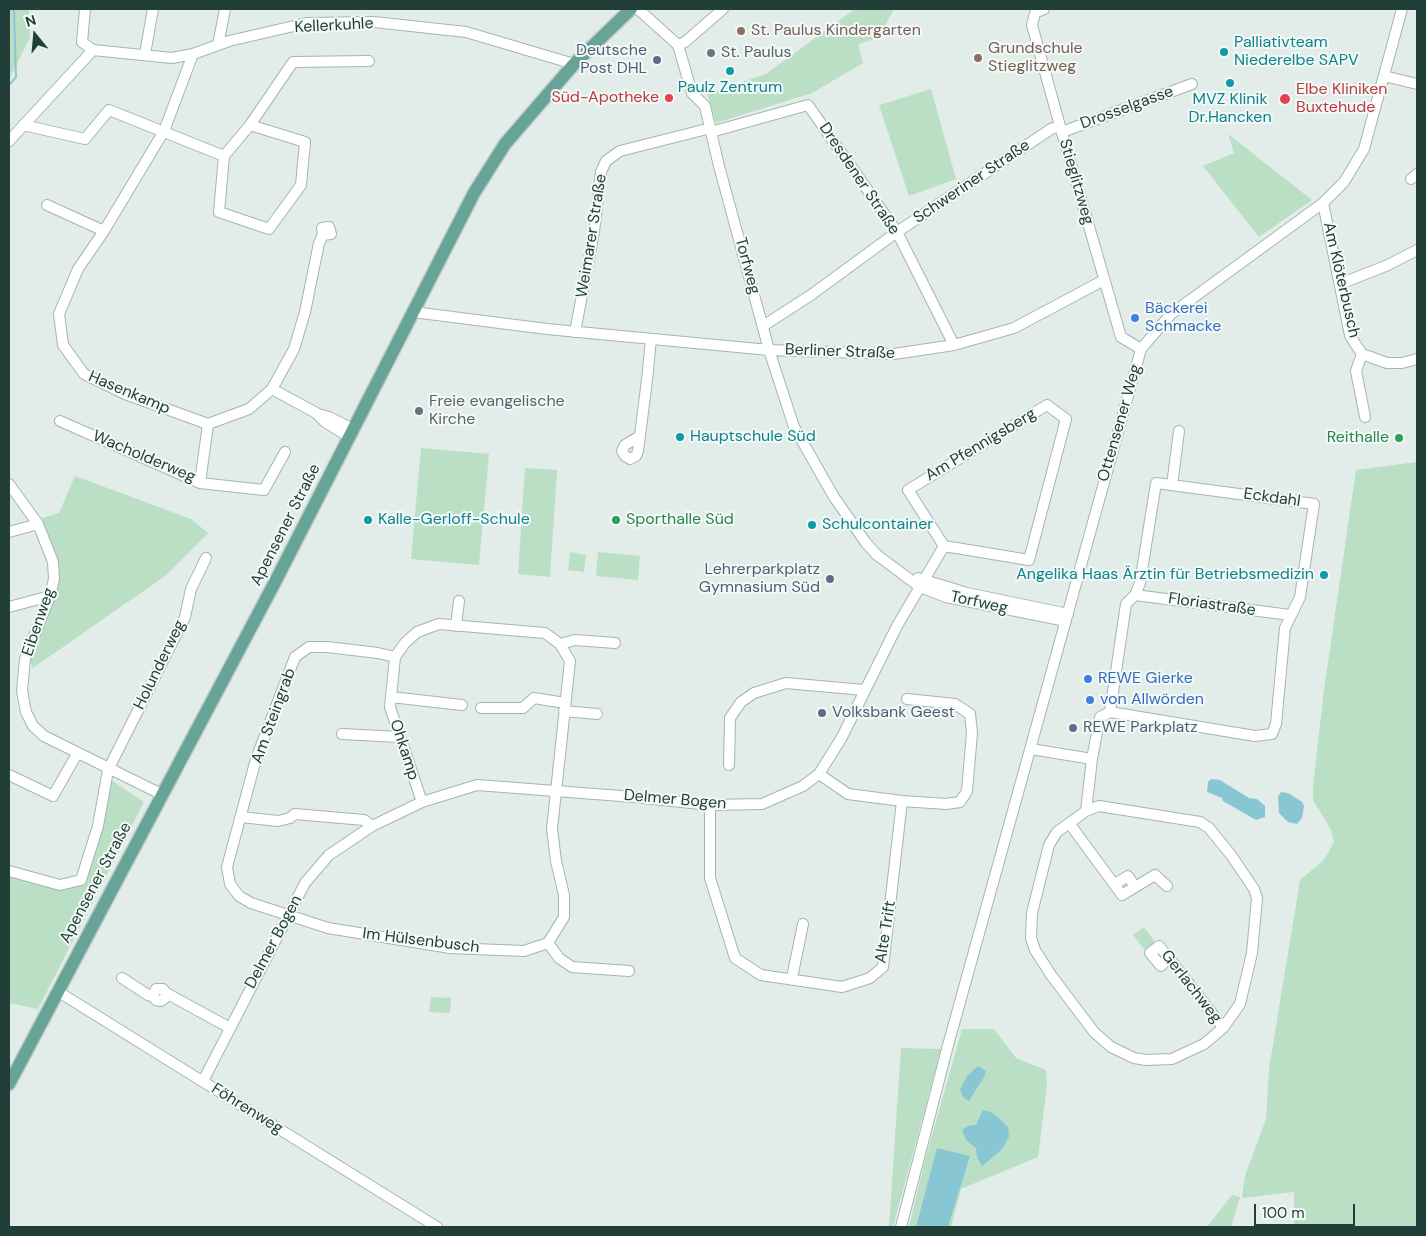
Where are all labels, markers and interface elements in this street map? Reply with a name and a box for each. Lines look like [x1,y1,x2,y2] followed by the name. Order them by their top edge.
[10,10,60,60] north arrow
[23,11,38,31] text: N
[294,14,374,38] street label: Kellerkuhle
[751,21,921,41] place label: St. Paulus Kindergarten
[735,25,747,37] marker: St. Paulus Kindergarten
[1234,33,1359,71] place label: Palliativteam Niederelbe SAPV
[988,39,1083,77] place label: Grundschule Stieglitzweg
[576,41,647,79] place label: Deutsche Post DHL
[721,43,792,63] place label: St. Paulus
[1218,46,1230,58] marker: Palliativteam Niederelbe SAPV
[705,47,717,59] marker: St. Paulus
[972,52,984,64] marker: Grundschule Stieglitzweg
[651,54,663,66] marker: Deutsche Post DHL
[724,65,736,77] marker: Paulz Zentrum
[1224,77,1236,89] marker: MVZ Klinik Dr.Hancken
[678,78,782,98] place label: Paulz Zentrum
[1296,80,1388,118] place label: Elbe Kliniken Buxtehude
[1078,82,1176,134] street label: Drosselgasse
[551,88,659,108] place label: Süd-Apotheke
[1188,90,1272,128] place label: MVZ Klinik Dr.Hancken
[663,92,675,104] marker: Süd-Apotheke
[1278,92,1292,106] marker: Elbe Kliniken Buxtehude
[814,119,904,239] street label: Dresdener Straße
[910,136,1034,228] street label: Schweriner Straße
[1055,137,1097,227] street label: Stieglitzweg
[573,173,611,299] street label: Weimarer Straße
[1318,220,1364,340] street label: Am Klöterbusch
[730,235,764,297] street label: Torfweg
[1145,299,1221,337] place label: Bäckerei Schmacke
[1129,312,1141,324] marker: Bäckerei Schmacke
[785,340,895,364] street label: Berliner Straße
[1094,362,1146,484] street label: Ottensener Weg
[85,367,173,419] street label: Hasenkamp
[429,392,565,430] place label: Freie evangelische Kirche
[922,404,1040,486] street label: Am Pfennigsberg
[413,405,425,417] marker: Freie evangelische Kirche
[90,427,198,487] street label: Wacholderweg
[690,427,816,447] place label: Hauptschule Süd
[1327,428,1389,448] place label: Reithalle
[674,431,686,443] marker: Hauptschule Süd
[1393,432,1405,444] marker: Reithalle
[247,461,325,589] street label: Apensener Straße
[1242,485,1302,511] street label: Eckdahl
[378,510,530,530] place label: Kalle-Gerloff-Schule
[626,510,734,530] place label: Sporthalle Süd
[362,514,374,526] marker: Kalle-Gerloff-Schule
[610,514,622,526] marker: Sporthalle Süd
[822,515,933,535] place label: Schulcontainer
[806,519,818,531] marker: Schulcontainer
[699,560,820,598] place label: Lehrerparkplatz Gymnasium Süd
[1016,565,1314,585] place label: Angelika Haas Ärztin für Betriebsmedizin
[1318,569,1330,581] marker: Angelika Haas Ärztin für Betriebsmedizin
[824,573,836,585] marker: Lehrerparkplatz Gymnasium Süd
[18,585,60,659] street label: Eibenweg
[949,588,1009,618] street label: Torfweg
[1167,589,1257,621] street label: Floriastraße
[130,617,190,713] street label: Holunderweg
[248,666,300,766] street label: Am Steingrab
[1098,669,1193,689] place label: REWE Gierke
[1082,673,1094,685] marker: REWE Gierke
[1100,690,1204,710] place label: von Allwörden
[1084,694,1096,706] marker: von Allwörden
[832,703,955,723] place label: Volksbank Geest
[816,707,828,719] marker: Volksbank Geest
[385,717,423,783] street label: Ohkamp
[1083,718,1198,738] place label: REWE Parkplatz
[1067,722,1079,734] marker: REWE Parkplatz
[623,786,727,814] street label: Delmer Bogen
[56,819,136,947] street label: Apensener Straße
[241,892,307,992] street label: Delmer Bogen
[872,899,900,965] street label: Alte Trift
[361,924,481,958] street label: Im Hülsenbusch
[1156,947,1226,1027] street label: Gerlachweg
[208,1079,286,1139] street label: Föhrenweg
[1256,1194,1357,1226] scale bar
[1262,1203,1305,1223] text: 100 m

